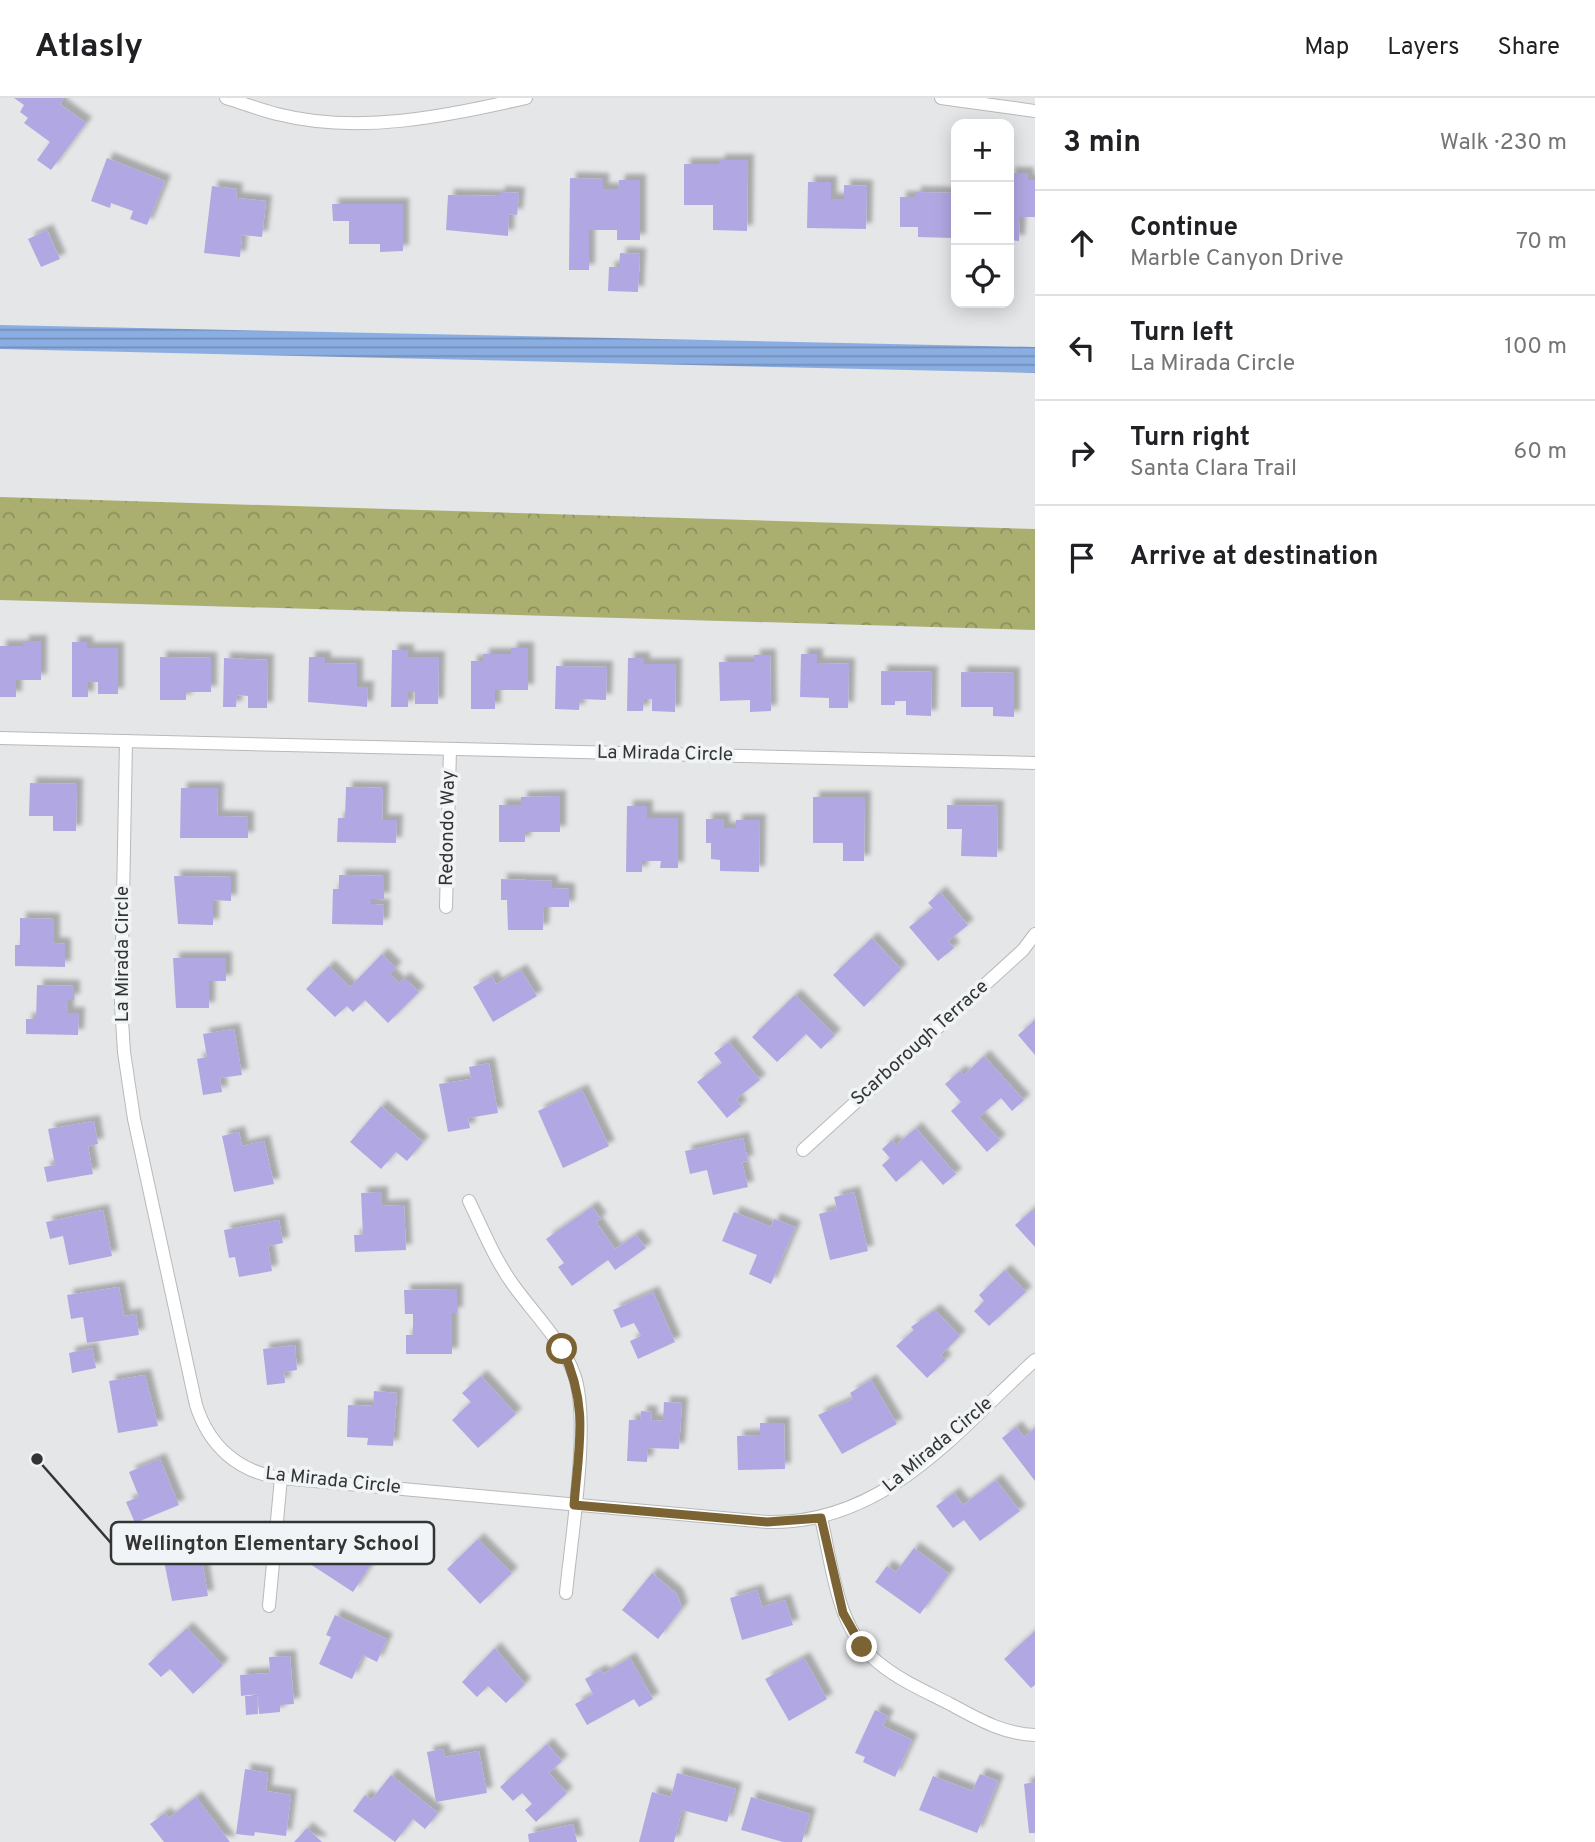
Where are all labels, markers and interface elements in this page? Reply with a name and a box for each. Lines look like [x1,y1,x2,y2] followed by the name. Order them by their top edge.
[35,27,143,69] text: Atlasly
[1304,33,1349,63] text: Map
[1387,33,1459,63] text: Layers
[1497,33,1560,63] text: Share
[951,119,1014,308] map controls
[951,119,1014,182] button: +
[1063,125,1141,162] text: 3 min
[1440,129,1567,158] text: Walk · 230 m
[951,182,1014,245] button: −
[1130,212,1238,245] text: Continue
[1063,224,1101,262] icon: ahead
[1516,228,1567,257] text: 70 m
[951,245,1014,308] button: locate
[1130,245,1344,274] text: Marble Canyon Drive
[1130,317,1234,350] text: Turn left
[1063,329,1101,367] icon: left
[1504,333,1567,362] text: 100 m
[1130,350,1295,379] text: La Mirada Circle
[1130,422,1250,455] text: Turn right
[1063,434,1101,472] icon: right
[1514,438,1567,467] text: 60 m
[1130,455,1297,484] text: Santa Clara Trail
[1063,539,1101,577] icon: arrive
[1130,541,1378,574] text: Arrive at destination
[597,741,733,767] street label: La Mirada Circle
[435,770,461,886] street label: Redondo Way
[111,886,135,1022] street label: La Mirada Circle
[846,975,994,1111] street label: Scarborough Terrace
[546,1333,577,1364] route start
[878,1392,998,1498] street label: La Mirada Circle
[264,1462,402,1500] street label: La Mirada Circle
[111,1522,434,1564] callout: Wellington Elementary School
[125,1531,419,1558] text: Wellington Elementary School
[846,1631,877,1662] route end

